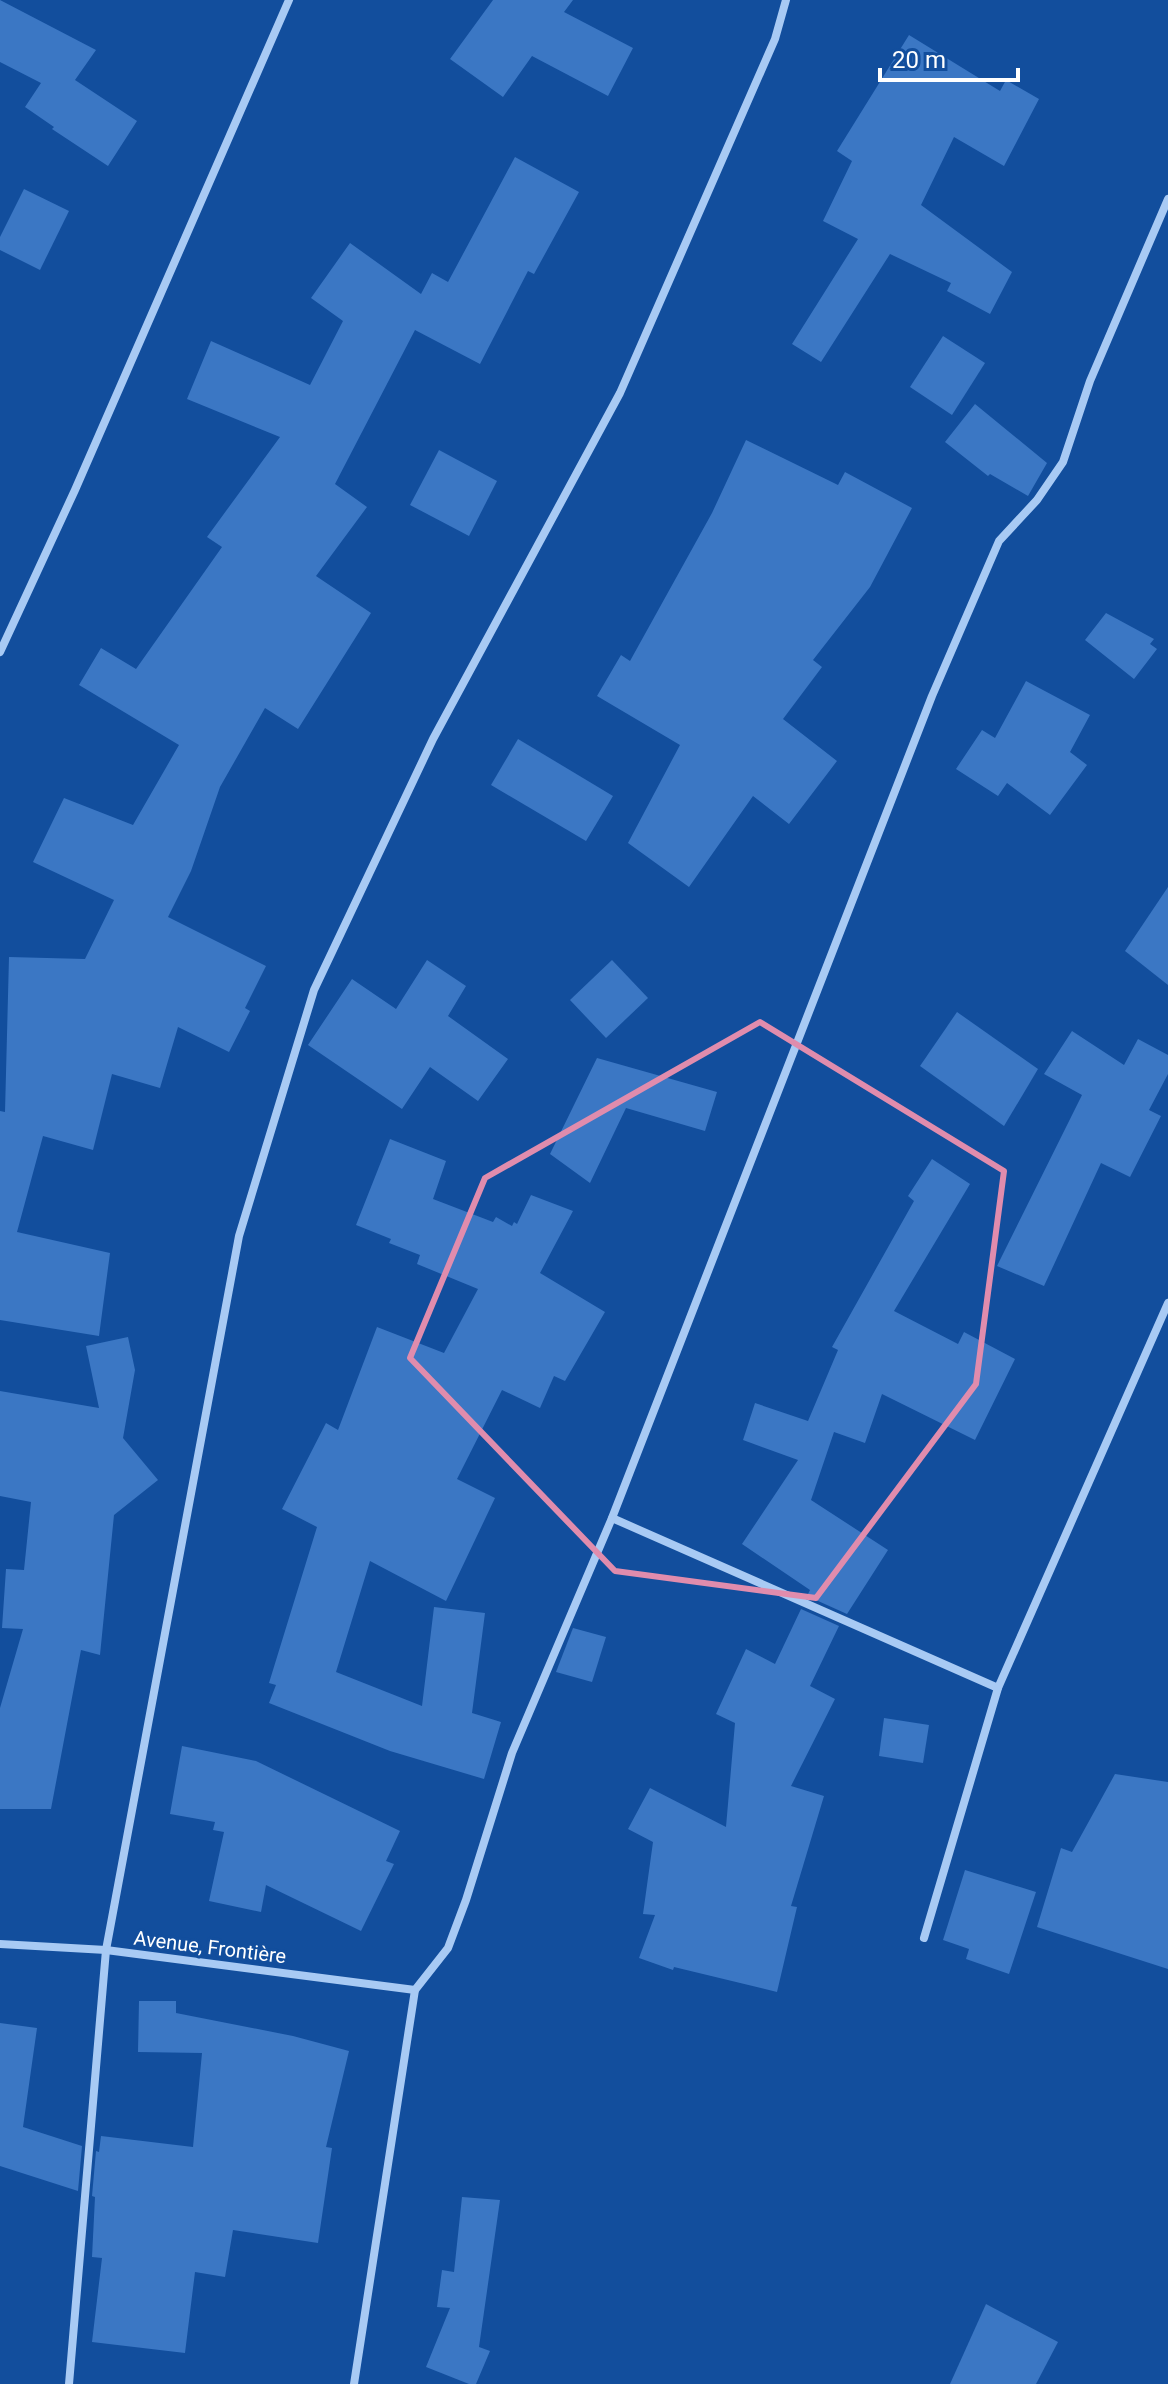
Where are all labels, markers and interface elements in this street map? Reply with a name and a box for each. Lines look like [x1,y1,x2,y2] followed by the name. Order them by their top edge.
[880,32,1018,82] scale bar
[892,46,946,74] text: 20 m
[132,1926,288,1968] street label: Avenue, Frontière

